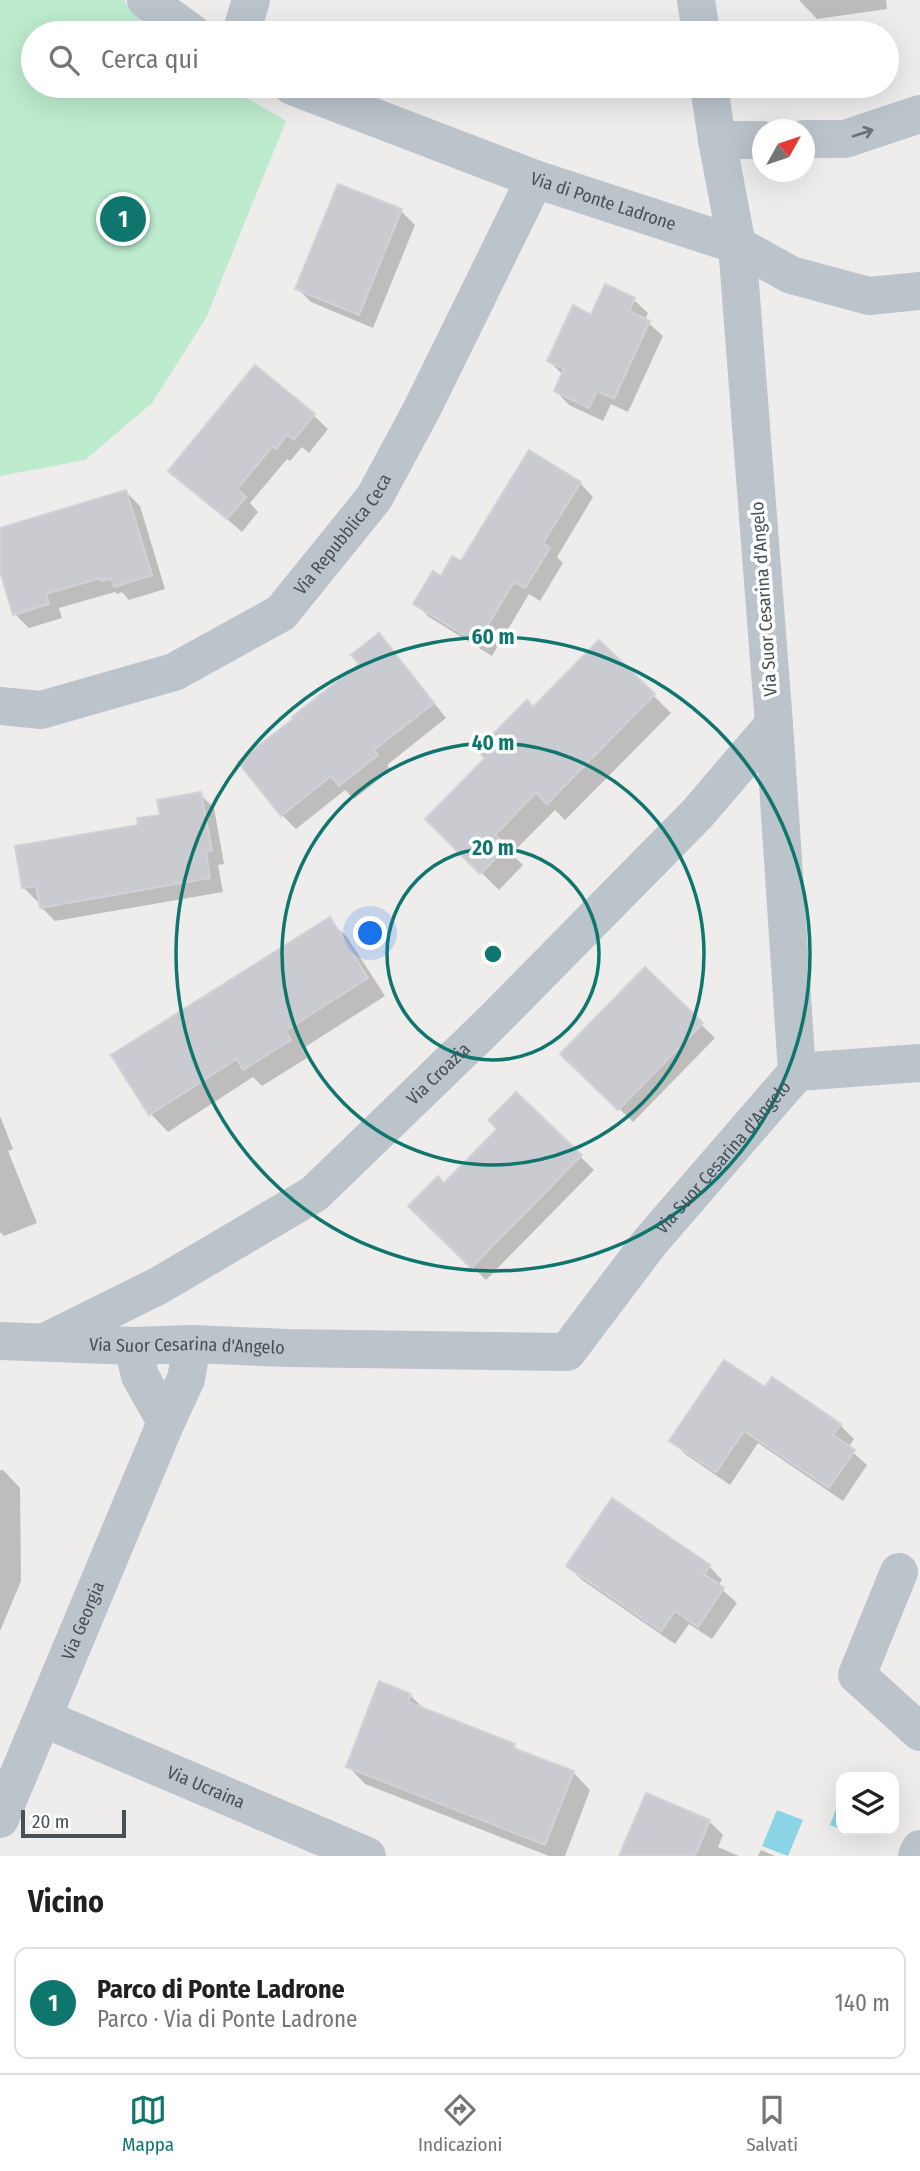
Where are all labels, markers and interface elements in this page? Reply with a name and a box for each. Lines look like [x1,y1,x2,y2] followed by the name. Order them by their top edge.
[21,21,899,98] search box
[45,41,83,79] icon: search
[101,44,199,75] text: Cerca qui
[752,119,815,182] north arrow
[852,126,874,138] one-way arrow
[528,167,679,235] street label: Via di Ponte Ladrone
[100,193,146,245] pin: 1
[289,470,396,599] street label: Via Repubblica Ceca
[746,501,782,697] street label: Via Suor Cesarina d'Angelo
[472,624,514,650] text: 60 m
[472,730,514,756] text: 40 m
[471,835,514,861] text: 20 m
[353,916,387,950] your location
[481,942,505,966] centre of rings
[402,1038,475,1110] street label: Via Croazia
[651,1076,796,1238] street label: Via Suor Cesarina d'Angelo
[89,1333,285,1359] street label: Via Suor Cesarina d'Angelo
[57,1578,109,1663] street label: Via Georgia
[164,1761,248,1814] street label: Via Ucraina
[836,1772,899,1835] map controls
[836,1772,899,1835] button: layers
[21,1807,126,1839] scale bar
[32,1810,69,1833] text: 20 m
[28,1884,104,1920] text: Vicino
[97,1974,345,2005] text: Parco di Ponte Ladrone
[48,1989,58,2017] text: 1
[835,1989,890,2017] text: 140 m
[97,2005,357,2033] text: Parco · Via di Ponte Ladrone
[122,2091,174,2156] tab: Mappa
[418,2091,502,2156] tab: Indicazioni
[746,2091,798,2156] tab: Salvati

